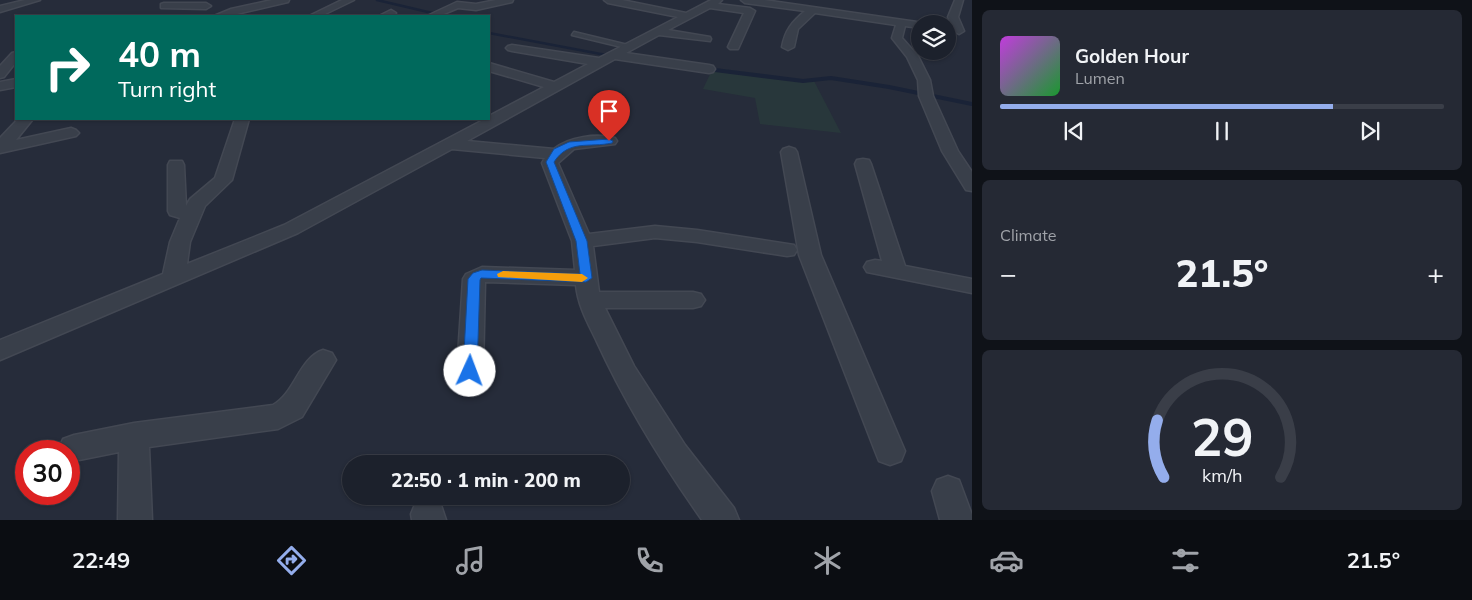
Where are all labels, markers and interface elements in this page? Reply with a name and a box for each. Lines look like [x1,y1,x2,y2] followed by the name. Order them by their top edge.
[911,15,956,60] map controls
[911,15,956,60] button: layers
[118,32,201,76] text: 40 m
[35,35,100,100] icon: right
[1075,44,1189,68] text: Golden Hour
[1075,68,1125,88] text: Lumen
[118,75,216,103] text: Turn right
[588,90,630,141] pin
[595,97,623,125] icon: arrive
[1060,117,1088,145] icon: previous
[1208,117,1236,145] icon: pause
[1356,117,1384,145] icon: next
[1000,225,1056,245] text: Climate
[1176,249,1268,297] text: 21.5°
[1000,256,1017,291] text: −
[1427,256,1444,291] text: +
[443,344,495,396] position arrow
[1191,404,1253,469] text: 29
[15,440,80,505] speed limit sign: 30
[1202,464,1242,486] text: km/h
[391,468,581,492] text: 22:50 · 1 min · 200 m
[274,543,309,578] icon: directions
[453,543,488,578] icon: music
[632,543,667,578] icon: phone
[810,543,845,578] icon: climate
[989,543,1024,578] icon: car
[1168,543,1203,578] icon: filters
[72,546,130,574] text: 22:49
[1347,546,1400,574] text: 21.5°

